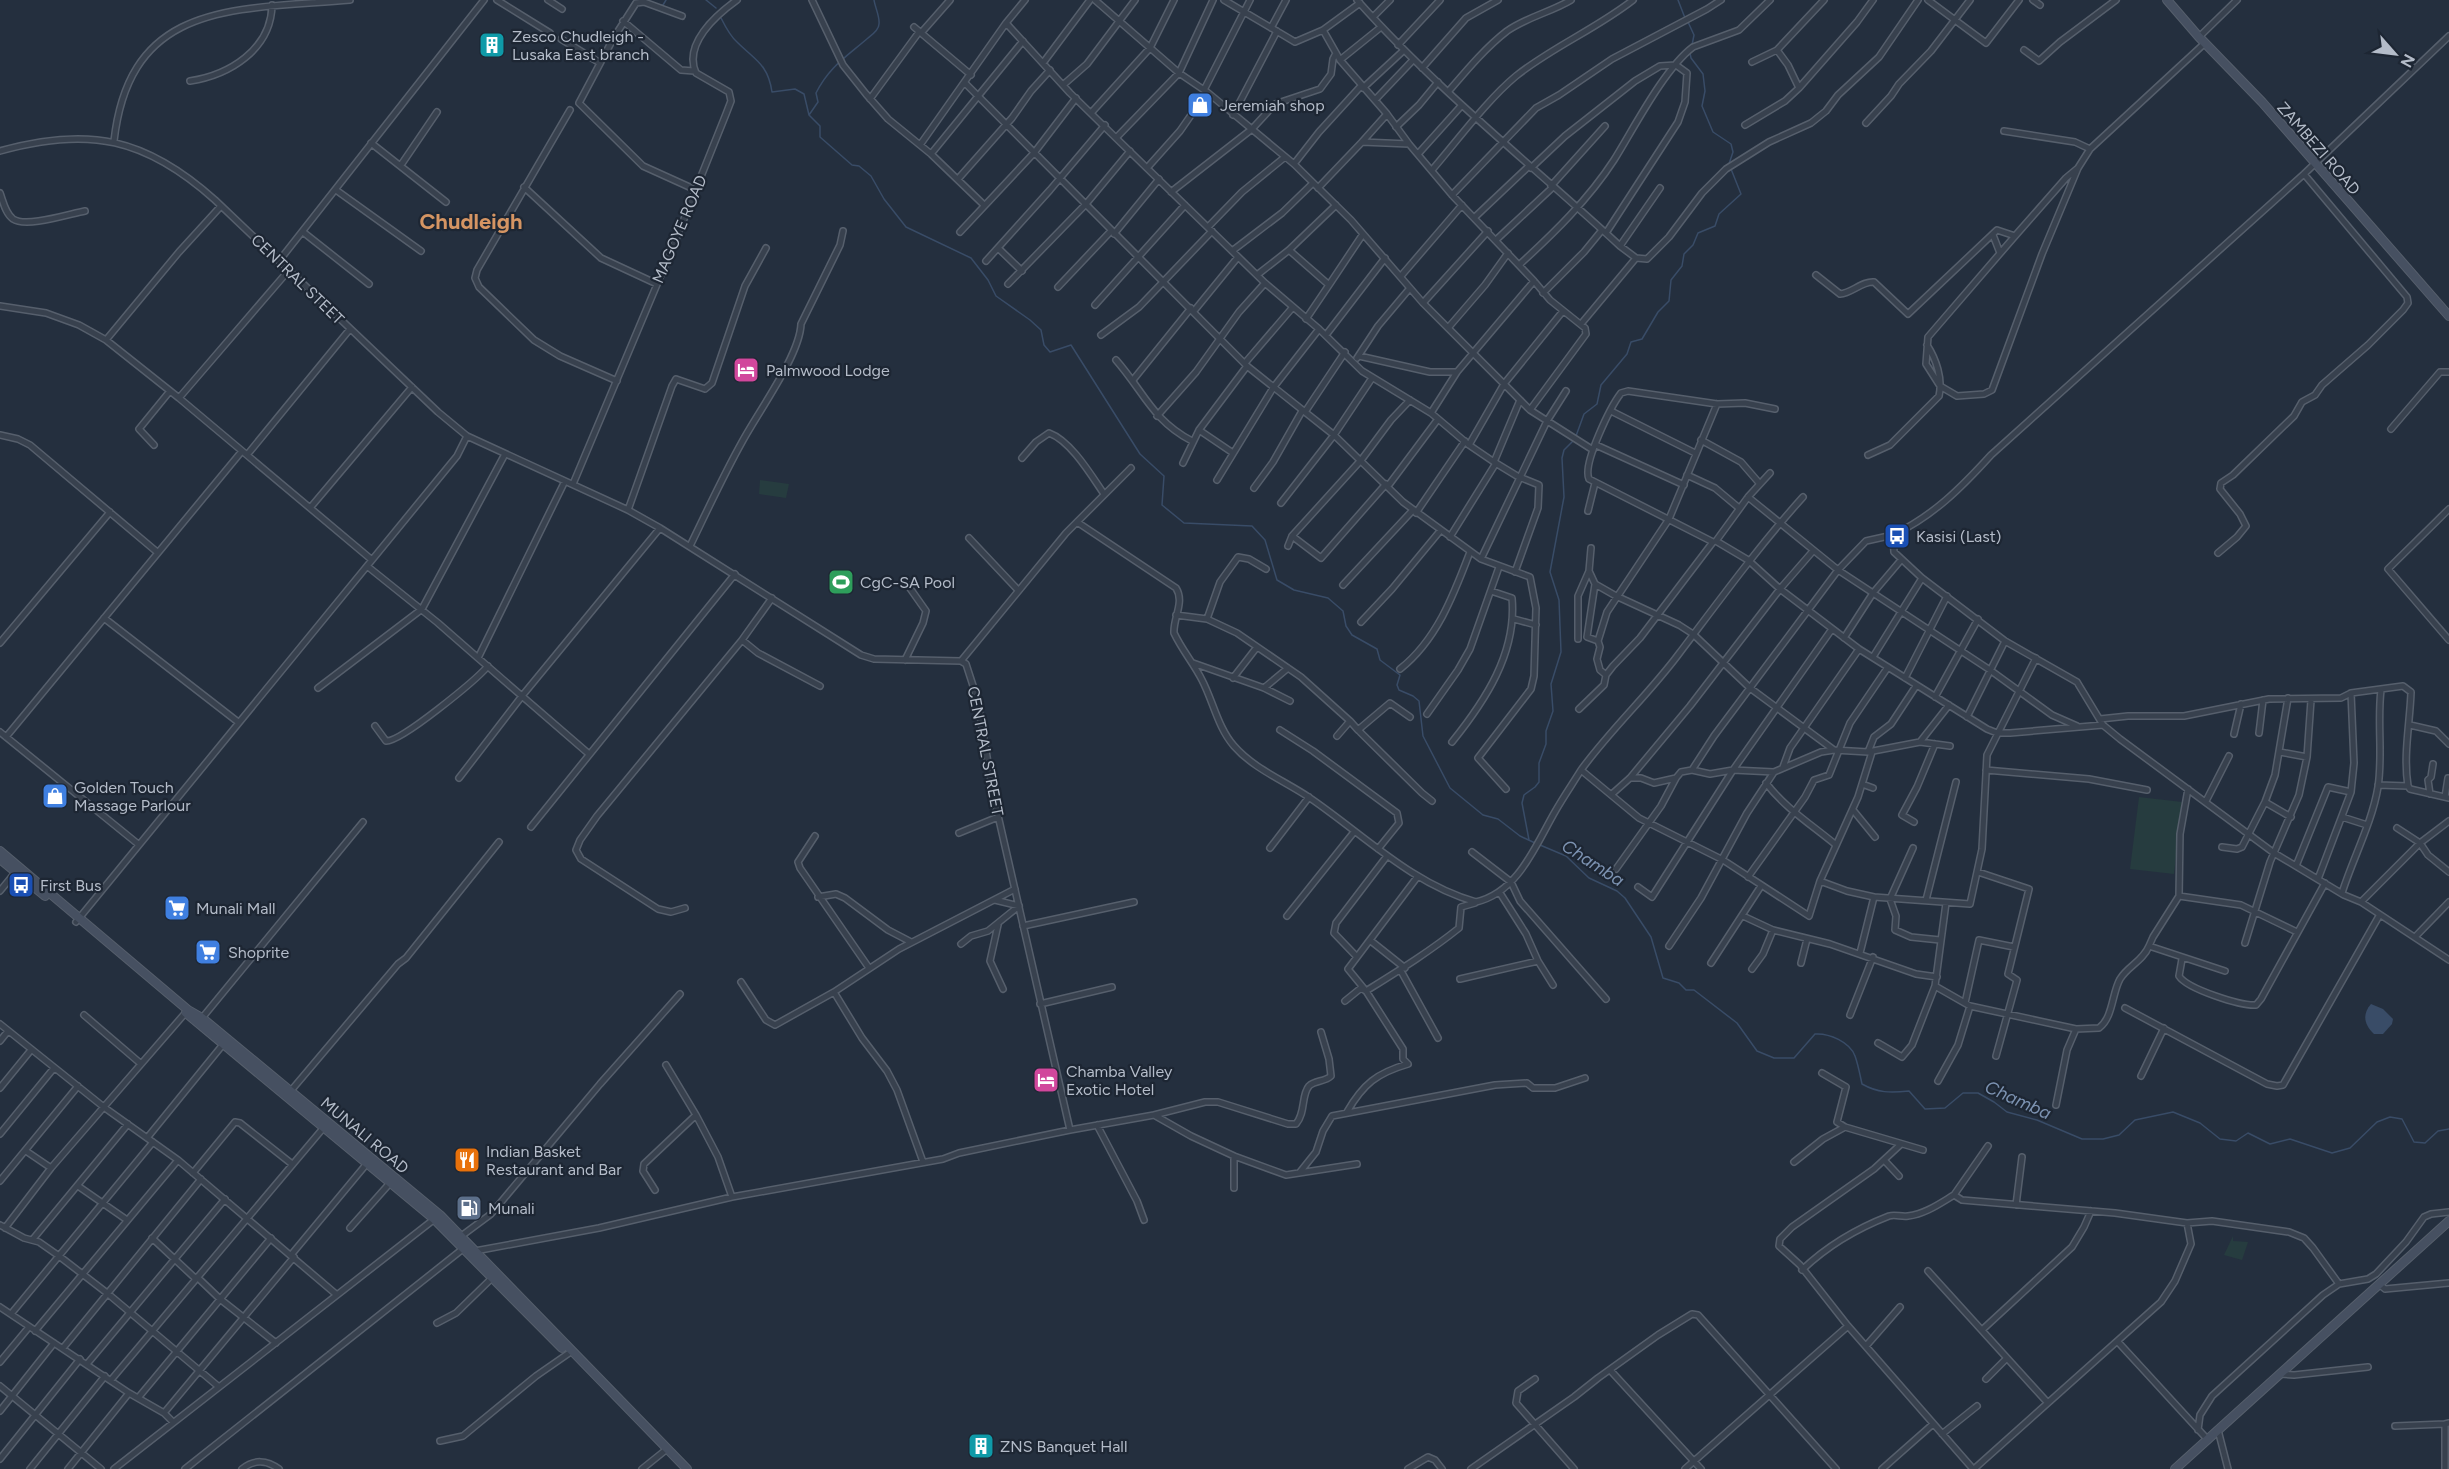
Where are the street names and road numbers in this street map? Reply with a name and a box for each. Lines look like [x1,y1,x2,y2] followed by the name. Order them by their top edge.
[2273,98,2364,199] street label: ZAMBEZI ROAD
[648,172,711,286] street label: MAGOYE ROAD
[247,230,348,329] street label: CENTRAL STEET
[964,685,1007,818] street label: CENTRAL STREET
[317,1093,413,1178] street label: MUNALI ROAD

